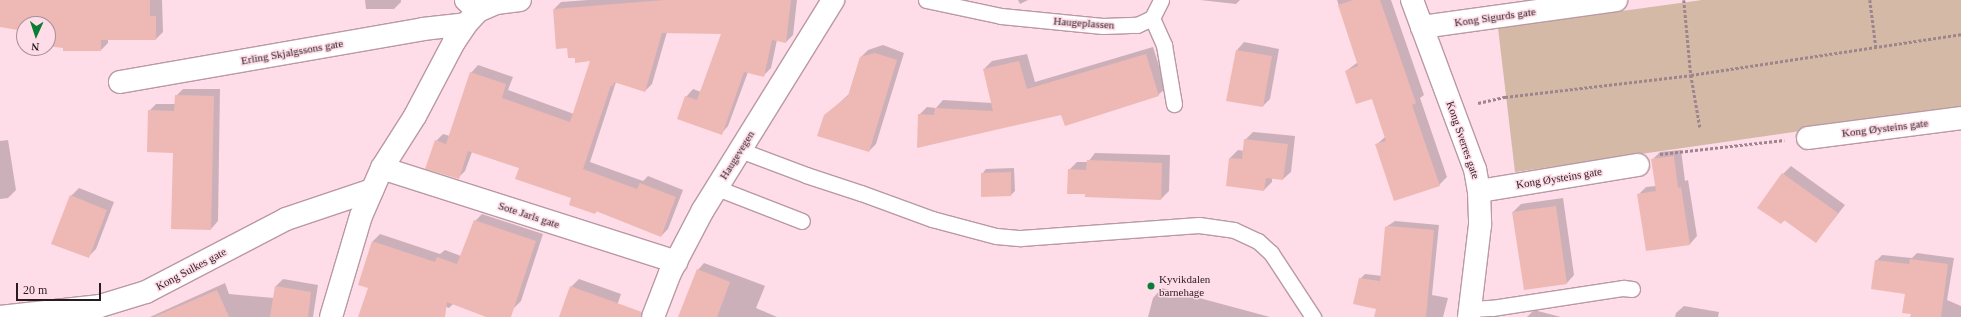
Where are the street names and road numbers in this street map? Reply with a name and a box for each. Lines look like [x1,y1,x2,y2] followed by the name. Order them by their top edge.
[1454,5,1536,29] street label: Kong Sigurds gate
[1053,14,1115,32] street label: Haugeplassen
[240,37,344,67] street label: Erling Skjalgssons gate
[1444,99,1482,181] street label: Kong Sverres gate
[1841,116,1929,140] street label: Kong Øysteins gate
[717,128,757,182] street label: Haugevegen
[1515,165,1603,191] street label: Kong Øysteins gate
[497,199,561,231] street label: Sote Jarls gate
[154,245,228,293] street label: Kong Sulkes gate

